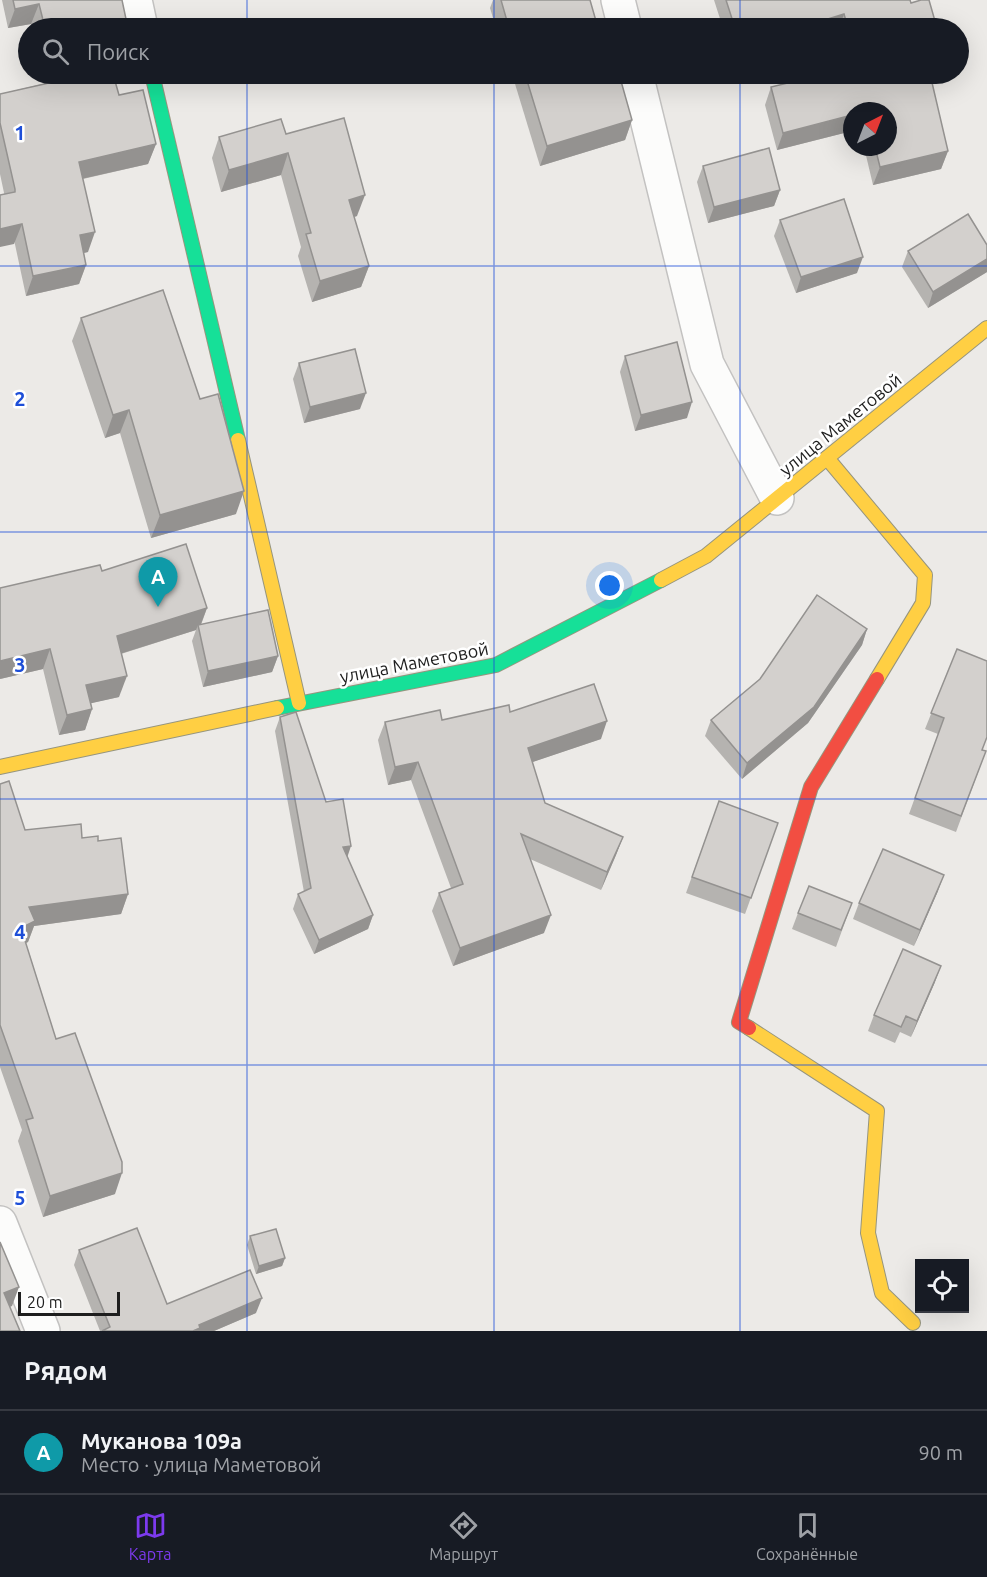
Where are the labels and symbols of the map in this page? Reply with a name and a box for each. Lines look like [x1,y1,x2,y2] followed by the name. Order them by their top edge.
[843,102,897,156] north arrow
[14,121,26,144] text: 1
[775,369,905,479] street label: улица Маметовой
[14,387,26,410] text: 2
[138,558,178,607] pin: A
[595,571,624,600] your location
[338,638,490,686] street label: улица Маметовой
[14,653,26,676] text: 3
[14,920,26,943] text: 4
[14,1186,26,1209] text: 5
[18,1289,120,1316] scale bar

